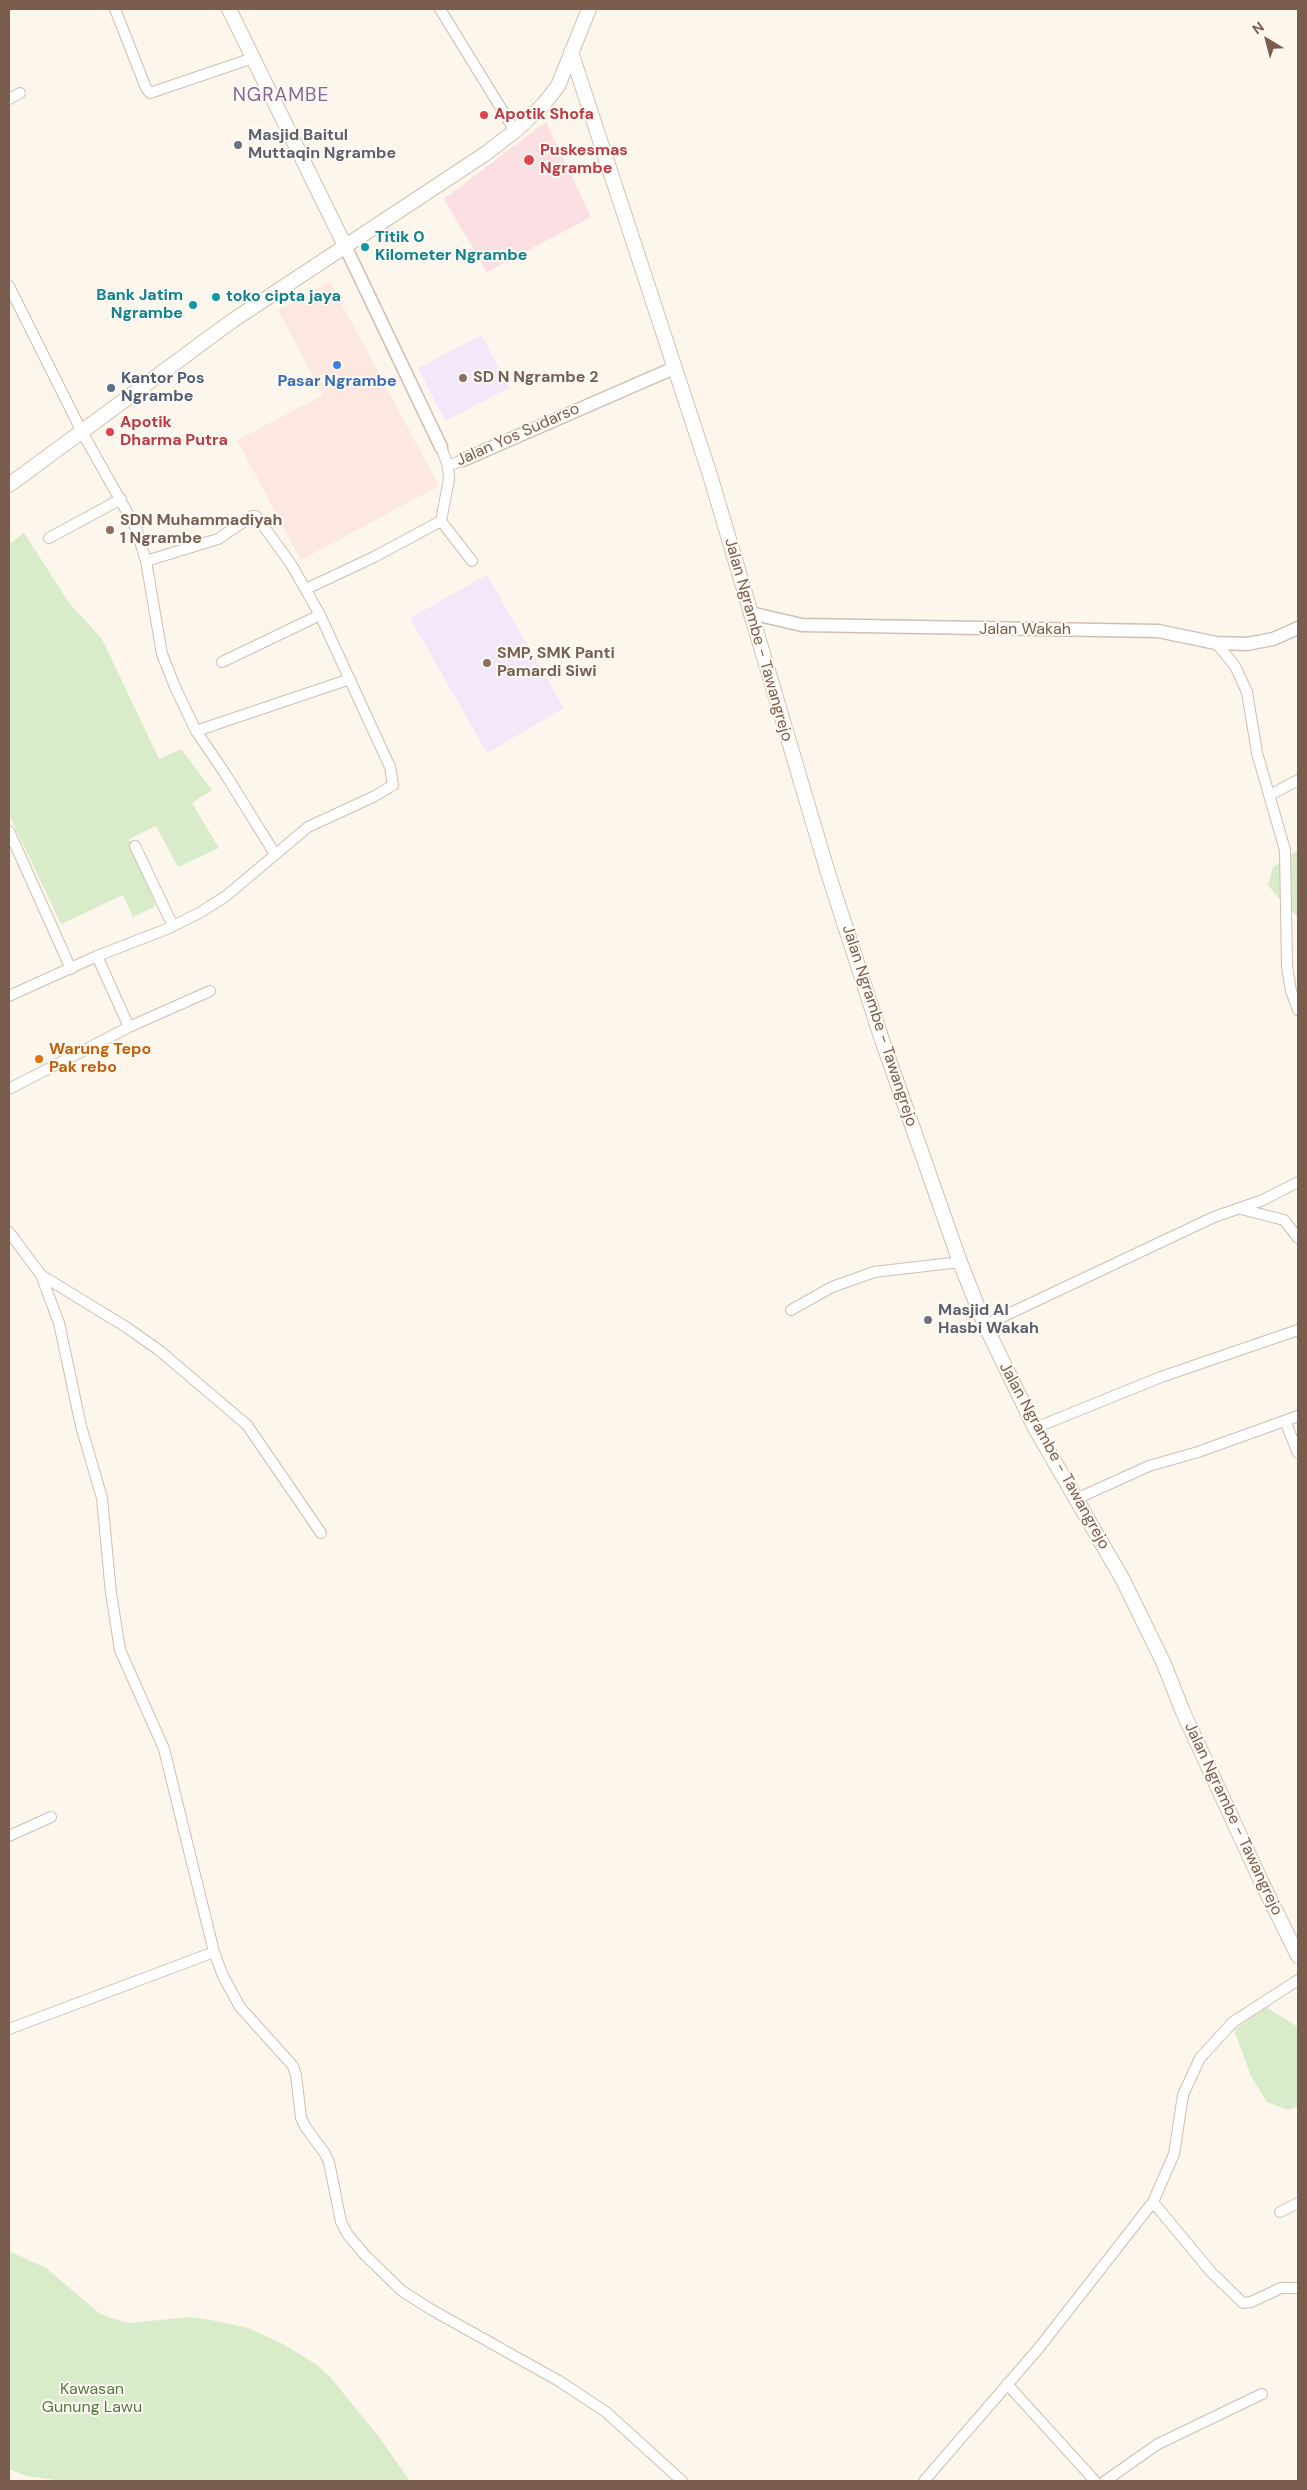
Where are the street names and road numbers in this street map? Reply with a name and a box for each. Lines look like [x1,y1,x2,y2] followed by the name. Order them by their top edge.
[453,399,583,471] street label: Jalan Yos Sudarso
[720,536,796,744] street label: Jalan Ngrambe - Tawangrejo
[979,620,1071,640] street label: Jalan Wakah
[837,923,921,1129] street label: Jalan Ngrambe - Tawangrejo
[995,1359,1113,1553] street label: Jalan Ngrambe - Tawangrejo
[1180,1719,1286,1919] street label: Jalan Ngrambe - Tawangrejo

